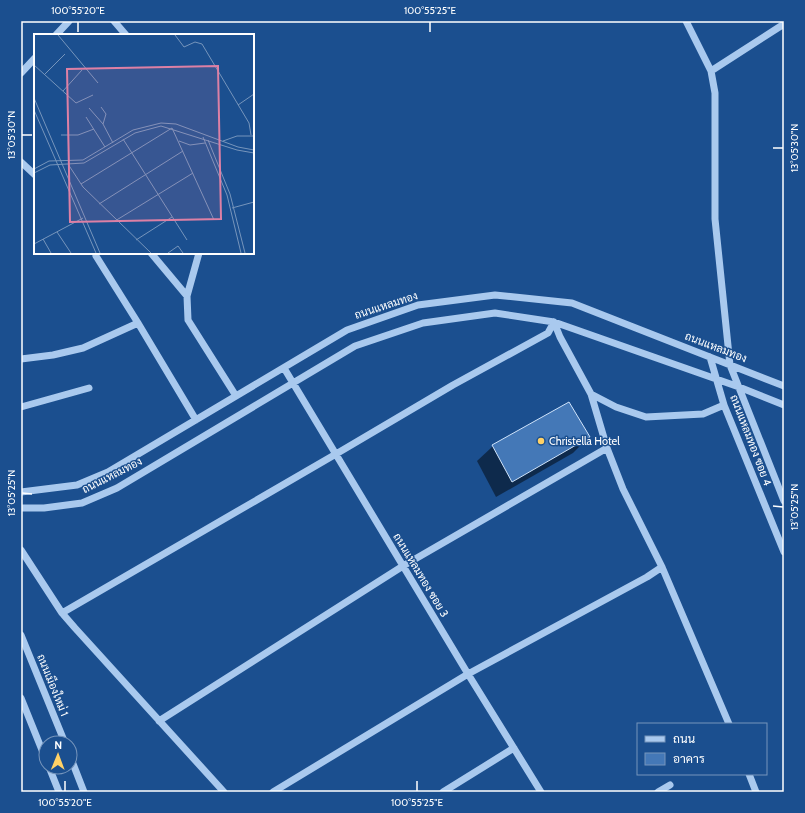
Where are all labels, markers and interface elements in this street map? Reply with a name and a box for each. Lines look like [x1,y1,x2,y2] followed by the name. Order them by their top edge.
[51,4,105,17] text: 100°55'20"E
[404,4,456,17] text: 100°55'25"E
[34,34,254,254] inset map
[5,111,18,159] text: 13°05'30"N
[788,124,801,172] text: 13°05'30"N
[353,288,419,322] street label: ถนนแหลมทอง
[683,329,749,365] street label: ถนนแหลมทอง
[727,392,775,488] street label: ถนนแหลมทอง ซอย 4
[549,434,620,448] place label: Christella Hotel
[536,436,546,446] marker: Christella Hotel
[80,454,144,496] street label: ถนนแหลมทอง
[5,470,18,516] text: 13°05'25"N
[788,484,801,530] text: 13°05'25"N
[390,530,452,620] street label: ถนนแหลมทอง ซอย 3
[34,651,73,718] street label: ถนนเมืองใหม่ 1
[637,723,767,775] legend
[673,731,696,746] text: ถนน
[38,735,78,775] north arrow
[54,738,62,752] text: N
[673,751,705,766] text: อาคาร
[38,796,92,809] text: 100°55'20"E
[391,796,443,809] text: 100°55'25"E

